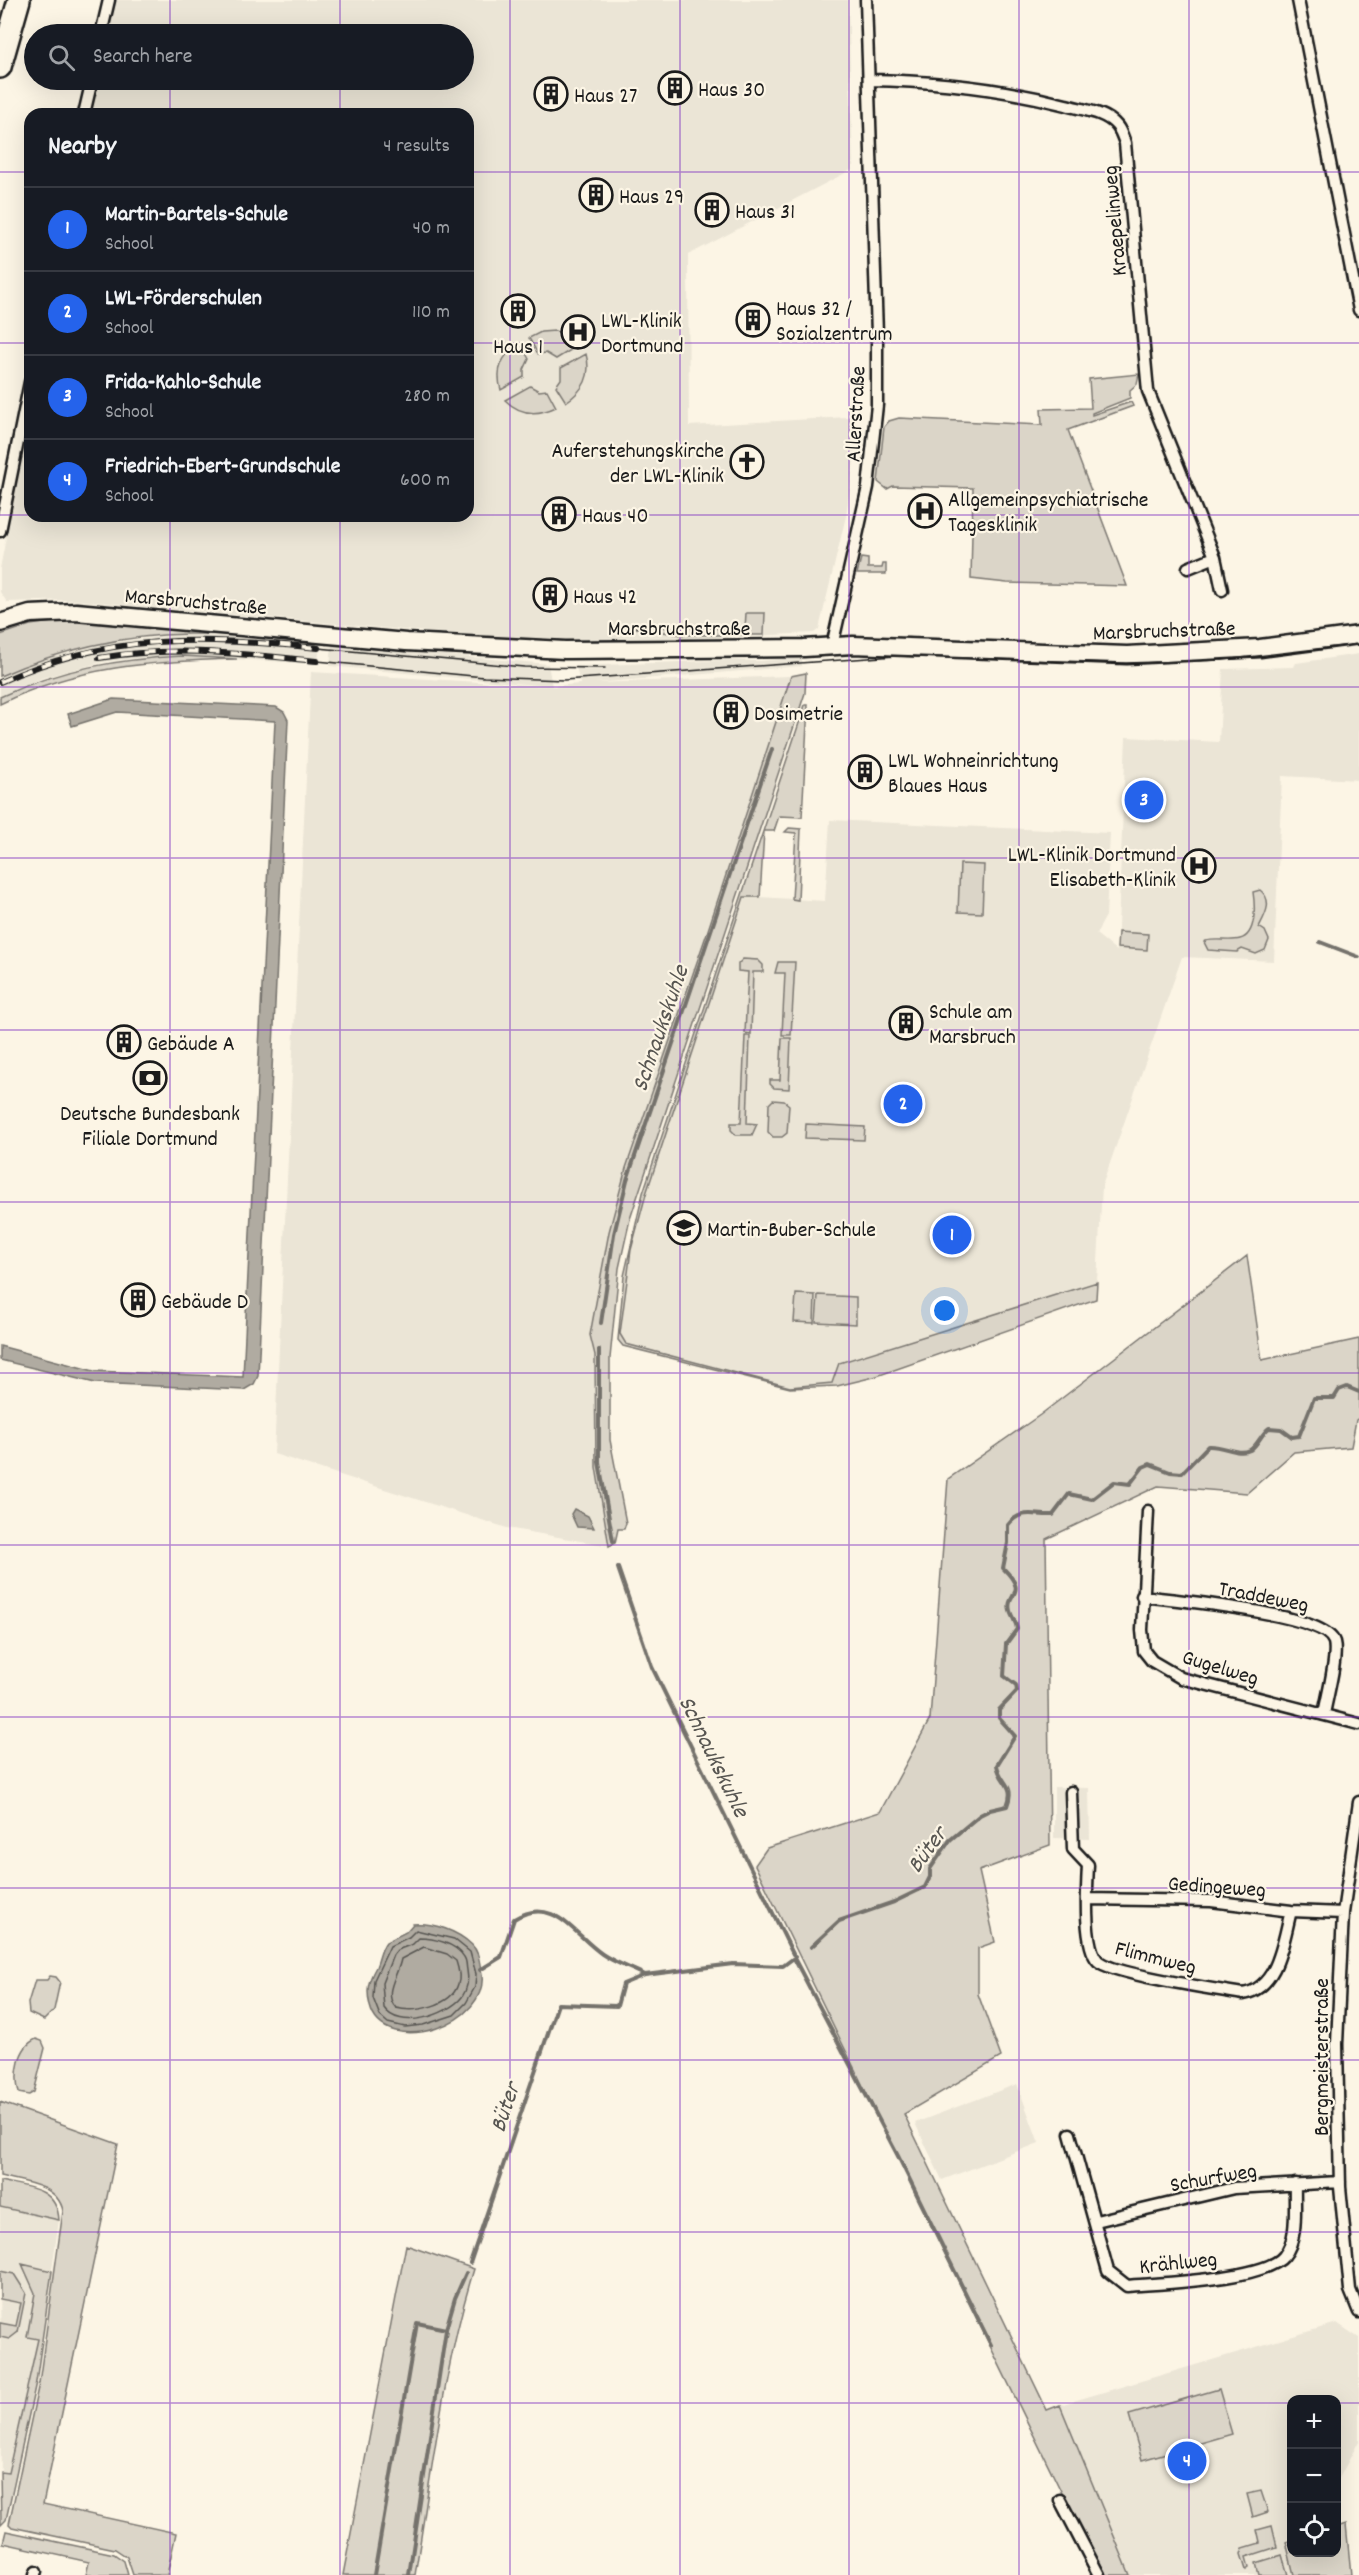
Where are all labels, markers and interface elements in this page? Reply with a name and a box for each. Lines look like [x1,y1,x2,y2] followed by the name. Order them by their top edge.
[24,24,474,90] search box
[45,41,78,74] icon: search
[93,42,192,73] text: Search here
[657,70,693,106] building icon: Haus 30
[533,76,569,112] building icon: Haus 27
[698,76,765,107] place label: Haus 30
[574,82,637,113] place label: Haus 27
[48,129,116,166] text: Nearby
[383,133,450,161] text: 4 results
[1096,164,1137,277] street label: Kraepelinweg
[578,177,614,213] building icon: Haus 29
[619,183,684,214] place label: Haus 29
[694,192,730,228] building icon: Haus 31
[735,198,795,229] place label: Haus 31
[105,200,288,231] text: Martin-Bartels-Schule
[65,215,70,243] text: 1
[412,215,450,243] text: 40 m
[105,231,154,259] text: School
[105,284,262,315] text: LWL-Förderschulen
[500,293,536,329] building icon: Haus 1
[776,295,893,351] place label: Haus 32 / Sozialzentrum
[63,299,72,327] text: 2
[412,299,450,327] text: 110 m
[735,302,771,338] building icon: Haus 32 / Sozialzentrum
[601,307,684,363] place label: LWL-Klinik Dortmund
[560,314,596,350] hospital icon: LWL-Klinik Dortmund
[105,315,154,343] text: School
[493,333,543,364] place label: Haus 1
[839,365,875,463] street label: Allerstraße
[105,368,261,399] text: Frida-Kahlo-Schule
[63,383,72,411] text: 3
[404,383,450,411] text: 280 m
[105,399,154,427] text: School
[551,437,724,493] place label: Auferstehungskirche der LWL-Klinik
[729,444,765,480] church icon: Auferstehungskirche der LWL-Klinik
[105,452,340,483] text: Friedrich-Ebert-Grundschule
[63,467,72,495] text: 4
[400,467,450,495] text: 600 m
[105,483,154,511] text: School
[948,486,1149,542] place label: Allgemeinpsychiatrische Tagesklinik
[907,493,943,529] hospital icon: Allgemeinpsychiatrische Tagesklinik
[541,496,577,532] building icon: Haus 40
[582,502,648,533] place label: Haus 40
[532,577,568,613] building icon: Haus 42
[123,582,268,625] street label: Marsbruchstraße
[573,583,637,614] place label: Haus 42
[608,615,750,646] street label: Marsbruchstraße
[1092,615,1236,650] street label: Marsbruchstraße
[713,694,749,730] building icon: Dosimetrie
[754,700,843,731] place label: Dosimetrie
[888,747,1059,803] place label: LWL Wohneinrichtung Blaues Haus
[847,754,883,790] building icon: LWL Wohneinrichtung Blaues Haus
[1124,778,1164,822] pin: 3
[1008,841,1176,897] place label: LWL-Klinik Dortmund Elisabeth-Klinik
[1181,848,1217,884] hospital icon: LWL-Klinik Dortmund Elisabeth-Klinik
[624,960,700,1097] water label: Schnaukskuhle
[929,998,1016,1054] place label: Schule am Marsbruch
[888,1005,924,1041] building icon: Schule am Marsbruch
[106,1024,142,1060] building icon: Gebäude A
[147,1030,235,1061] place label: Gebäude A
[132,1060,168,1096] bank icon: Deutsche Bundesbank Filiale Dortmund
[884,1082,922,1126] pin: 2
[60,1100,240,1156] place label: Deutsche Bundesbank Filiale Dortmund
[666,1210,702,1246] school or university icon: Martin-Buber-Schule
[932,1212,972,1258] pin: 1
[707,1216,876,1247] place label: Martin-Buber-Schule
[120,1282,156,1318] building icon: Gebäude D
[161,1288,248,1319] place label: Gebäude D
[930,1296,959,1325] your location
[1216,1575,1311,1622] street label: Traddeweg
[1178,1643,1262,1696] street label: Gugelweg
[668,1691,757,1825] water label: Schnaukskuhle
[900,1818,959,1881] water label: Büter
[1167,1870,1267,1907] street label: Gedingeweg
[1111,1934,1199,1984] street label: Flimmweg
[1308,1978,1339,2136] street label: Bergmeisterstraße
[483,2076,532,2137] water label: Büter
[1168,2157,1259,2202] street label: Schurfweg
[1138,2245,1219,2284] street label: Krählweg
[1287,2395,1341,2557] map controls
[1287,2395,1341,2449] button: +
[1168,2438,1206,2484] pin: 4
[1287,2449,1341,2503] button: −
[1287,2503,1341,2557] button: locate

